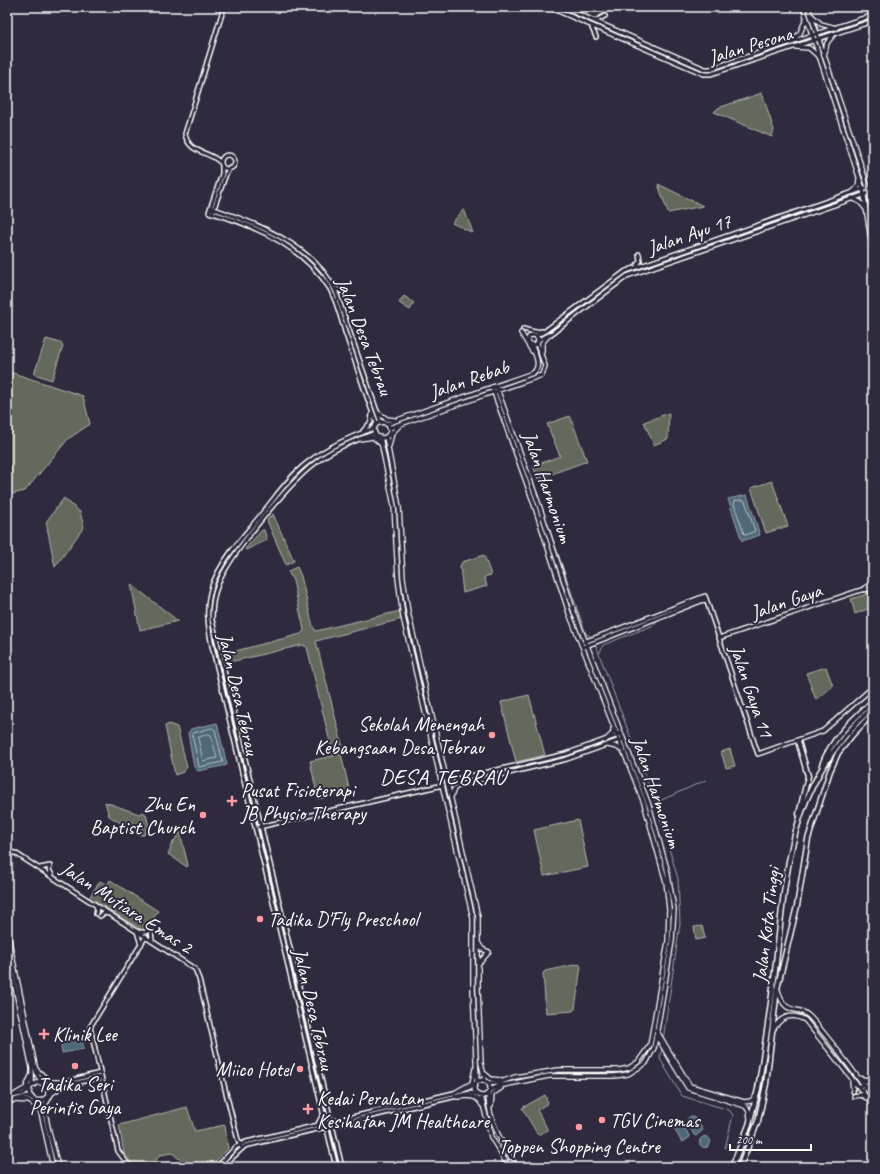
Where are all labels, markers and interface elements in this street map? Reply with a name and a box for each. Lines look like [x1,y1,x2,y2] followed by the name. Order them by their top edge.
[704,20,797,70] street label: Jalan Pesona
[643,208,735,261] street label: Jalan Ayu 17
[330,273,399,400] street label: Jalan Desa Tebrau
[425,354,513,405] street label: Jalan Rebab
[516,427,579,547] street label: Jalan Harmonium
[746,577,826,626] street label: Jalan Gaya
[212,630,265,759] street label: Jalan Desa Tebrau
[724,641,779,742] street label: Jalan Gaya 11
[315,712,486,760] place label: Sekolah Menengah Kebangsaan Desa Tebrau
[487,730,497,740] marker: Sekolah Menengah Kebangsaan Desa Tebrau
[625,732,688,852] street label: Jalan Harmonium
[380,763,510,791] district label: DESA TEBRAU
[240,778,368,826] place label: Pusat Fisioterapi JB Physio Therapy
[90,792,196,840] place label: Zhu En Baptist Church
[226,795,238,807] marker: Pusat Fisioterapi JB Physio Therapy
[198,810,208,820] marker: Zhu En Baptist Church
[55,855,199,961] street label: Jalan Mutiara Emas 2
[747,864,786,985] street label: Jalan Kota Tinggi
[268,907,421,932] place label: Tadika D'Fly Preschool
[255,914,265,924] marker: Tadika D'Fly Preschool
[287,945,340,1074] street label: Jalan Desa Tebrau
[53,1022,118,1047] place label: Klinik Lee
[38,1028,50,1040] marker: Klinik Lee
[216,1057,296,1082] place label: Miico Hotel
[70,1061,80,1071] marker: Tadika Seri Perintis Gaya
[295,1064,305,1074] marker: Miico Hotel
[30,1072,122,1120] place label: Tadika Seri Perintis Gaya
[317,1086,490,1134] place label: Kedai Peralatan Kesihatan JM Healthcare
[302,1103,314,1115] marker: Kedai Peralatan Kesihatan JM Healthcare
[610,1108,702,1133] place label: TGV Cinemas
[597,1115,607,1125] marker: TGV Cinemas
[574,1122,584,1132] marker: Toppen Shopping Centre
[730,1126,811,1152] scale bar
[736,1132,763,1148] text: 200 m
[498,1134,661,1159] place label: Toppen Shopping Centre

